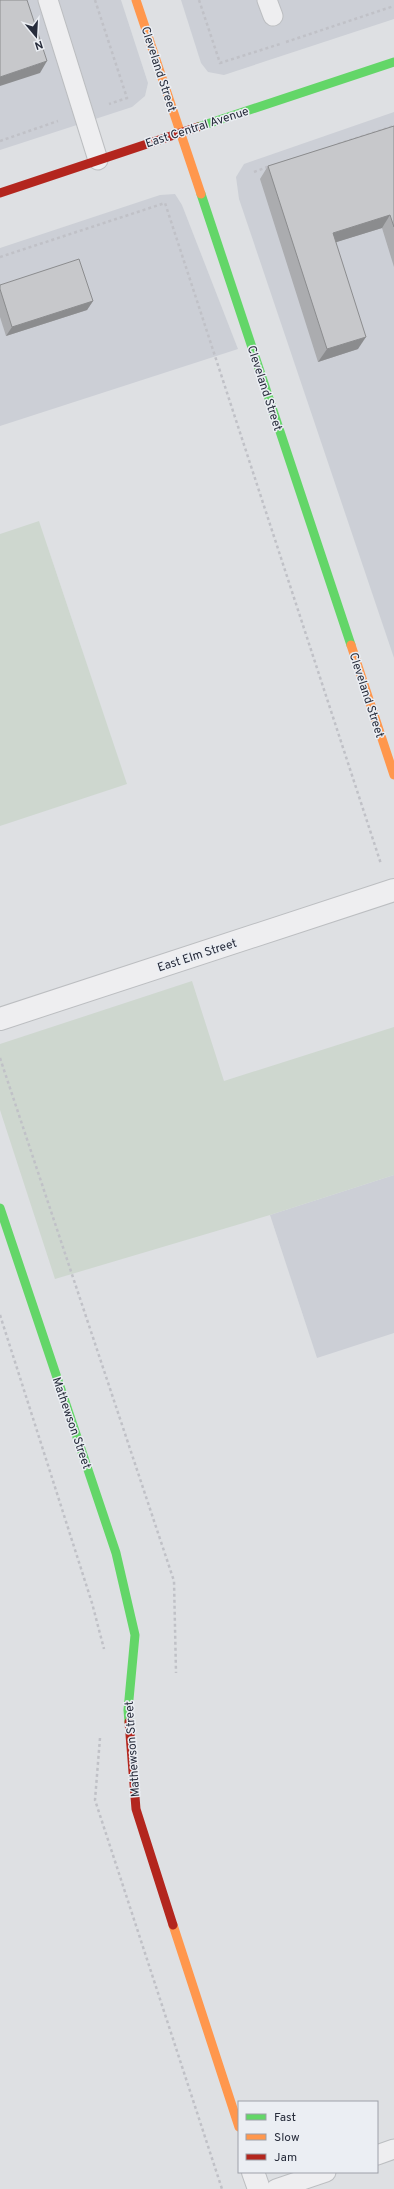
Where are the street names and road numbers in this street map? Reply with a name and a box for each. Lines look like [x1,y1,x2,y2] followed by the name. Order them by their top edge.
[137,25,179,114] street label: Cleveland Street
[144,104,251,152] street label: East Central Avenue
[243,344,285,433] street label: Cleveland Street
[345,651,387,740] street label: Cleveland Street
[156,936,239,976] street label: East Elm Street
[48,1375,94,1471] street label: Mathewson Street
[122,1700,144,1798] street label: Mathewson Street

